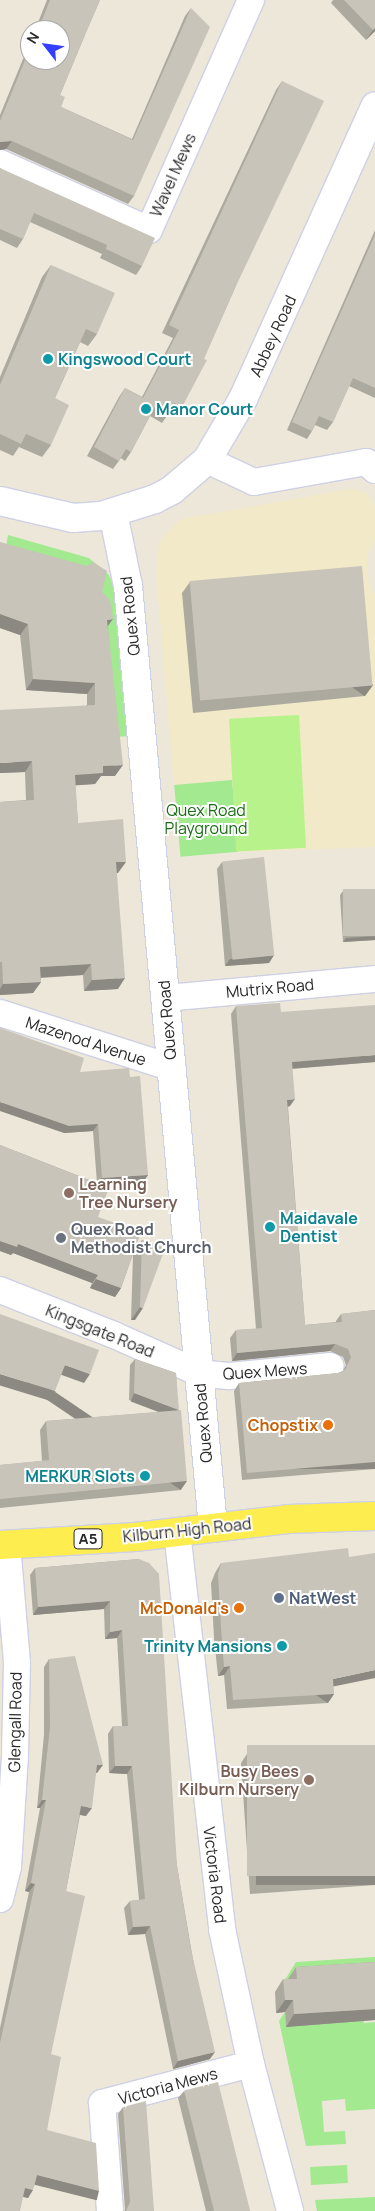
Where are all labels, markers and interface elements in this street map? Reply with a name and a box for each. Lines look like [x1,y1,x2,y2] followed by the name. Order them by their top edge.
[20,20,70,70] north arrow
[22,29,43,47] text: N
[146,130,200,220] street label: Wavel Mews
[246,292,300,380] street label: Abbey Road
[58,349,191,369] place label: Kingswood Court
[42,353,54,365] marker: Kingswood Court
[156,399,253,419] place label: Manor Court
[140,403,152,415] marker: Manor Court
[116,575,144,657] street label: Quex Road
[164,800,248,838] park label: Quex Road Playground
[225,975,315,1001] street label: Mutrix Road
[154,979,180,1061] street label: Quex Road
[23,1012,149,1070] street label: Mazenod Avenue
[79,1174,178,1212] place label: Learning Tree Nursery
[63,1187,75,1199] marker: Learning Tree Nursery
[280,1208,358,1246] place label: Maidavale Dentist
[71,1219,212,1257] place label: Quex Road Methodist Church
[264,1221,276,1233] marker: Maidavale Dentist
[55,1232,67,1244] marker: Quex Road Methodist Church
[43,1300,157,1362] street label: Kingsgate Road
[222,1358,308,1384] street label: Quex Mews
[190,1382,216,1464] street label: Quex Road
[248,1415,318,1435] place label: Chopstix
[322,1419,334,1431] marker: Chopstix
[25,1466,135,1486] place label: MERKUR Slots
[139,1470,151,1482] marker: MERKUR Slots
[122,1514,252,1546] street label: Kilburn High Road
[73,1526,103,1552] road number: A5
[289,1588,357,1608] place label: NatWest
[273,1592,285,1604] marker: NatWest
[140,1598,229,1618] place label: McDonald's
[233,1602,245,1614] marker: McDonald's
[144,1636,272,1656] place label: Trinity Mansions
[276,1640,288,1652] marker: Trinity Mansions
[5,1672,25,1772] street label: Glengall Road
[179,1761,299,1799] place label: Busy Bees Kilburn Nursery
[303,1774,315,1786] marker: Busy Bees Kilburn Nursery
[200,1826,230,1924] street label: Victoria Road
[116,2064,220,2108] street label: Victoria Mews

